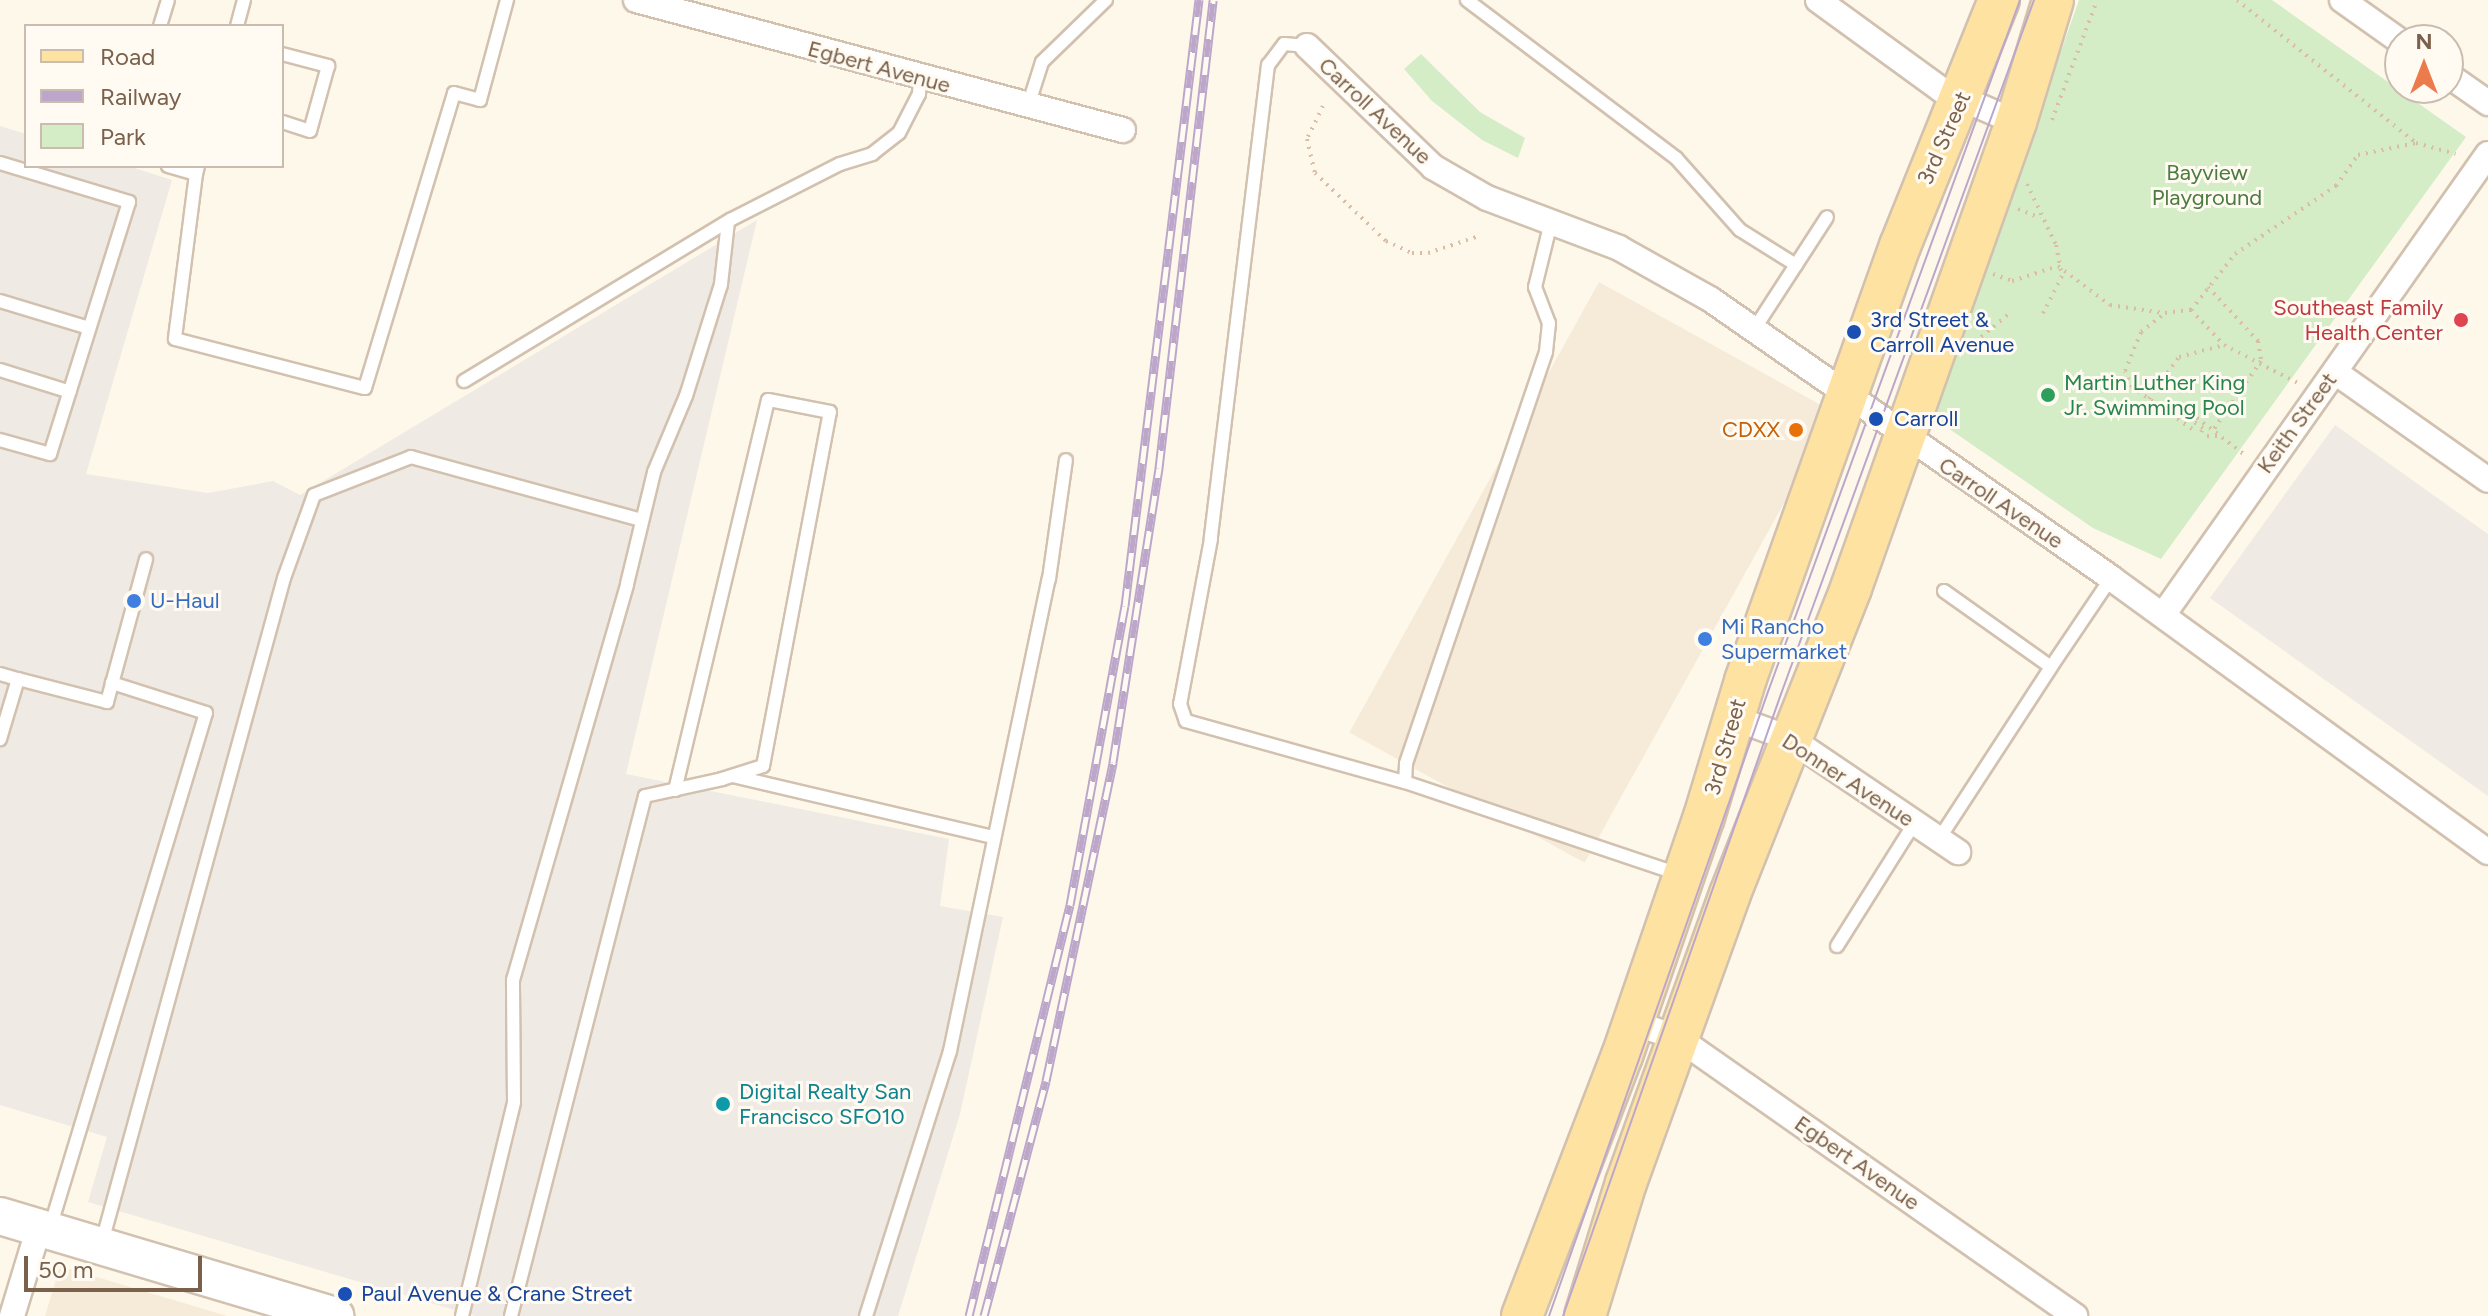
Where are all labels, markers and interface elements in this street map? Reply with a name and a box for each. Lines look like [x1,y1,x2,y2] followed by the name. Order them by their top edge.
[24,24,284,168] legend
[2384,24,2464,104] north arrow
[2415,28,2433,55] text: N
[805,35,953,99] street label: Egbert Avenue
[100,42,155,71] text: Road
[1313,52,1437,170] street label: Carroll Avenue
[100,82,181,111] text: Railway
[1912,87,1976,189] street label: 3rd Street
[100,122,146,151] text: Park
[2152,159,2262,210] park label: Bayview Playground
[2273,294,2443,346] place label: Southeast Family Health Center
[1870,306,2014,358] place label: 3rd Street & Carroll Avenue
[2450,309,2472,331] marker: Southeast Family Health Center
[1845,323,1863,341] marker: 3rd Street & Carroll Avenue
[2252,368,2342,478] street label: Keith Street
[2064,369,2245,420] place label: Martin Luther King Jr. Swimming Pool
[2039,386,2057,404] marker: Martin Luther King Jr. Swimming Pool
[1894,406,1958,432] place label: Carroll
[1865,408,1887,430] marker: Carroll
[1722,417,1780,443] place label: CDXX
[1787,421,1805,439] marker: CDXX
[1934,452,2068,554] street label: Carroll Avenue
[150,588,220,614] place label: U-Haul
[125,592,143,610] marker: U-Haul
[1721,613,1847,664] place label: Mi Rancho Supermarket
[1696,630,1714,648] marker: Mi Rancho Supermarket
[1699,696,1751,798] street label: 3rd Street
[1777,728,1919,832] street label: Donner Avenue
[739,1078,911,1130] place label: Digital Realty San Francisco SFO10
[714,1095,732,1113] marker: Digital Realty San Francisco SFO10
[1789,1110,1925,1216] street label: Egbert Avenue
[28,1240,206,1290] scale bar
[38,1255,94,1284] text: 50 m
[361,1281,633,1307] place label: Paul Avenue & Crane Street
[336,1285,354,1303] marker: Paul Avenue & Crane Street

